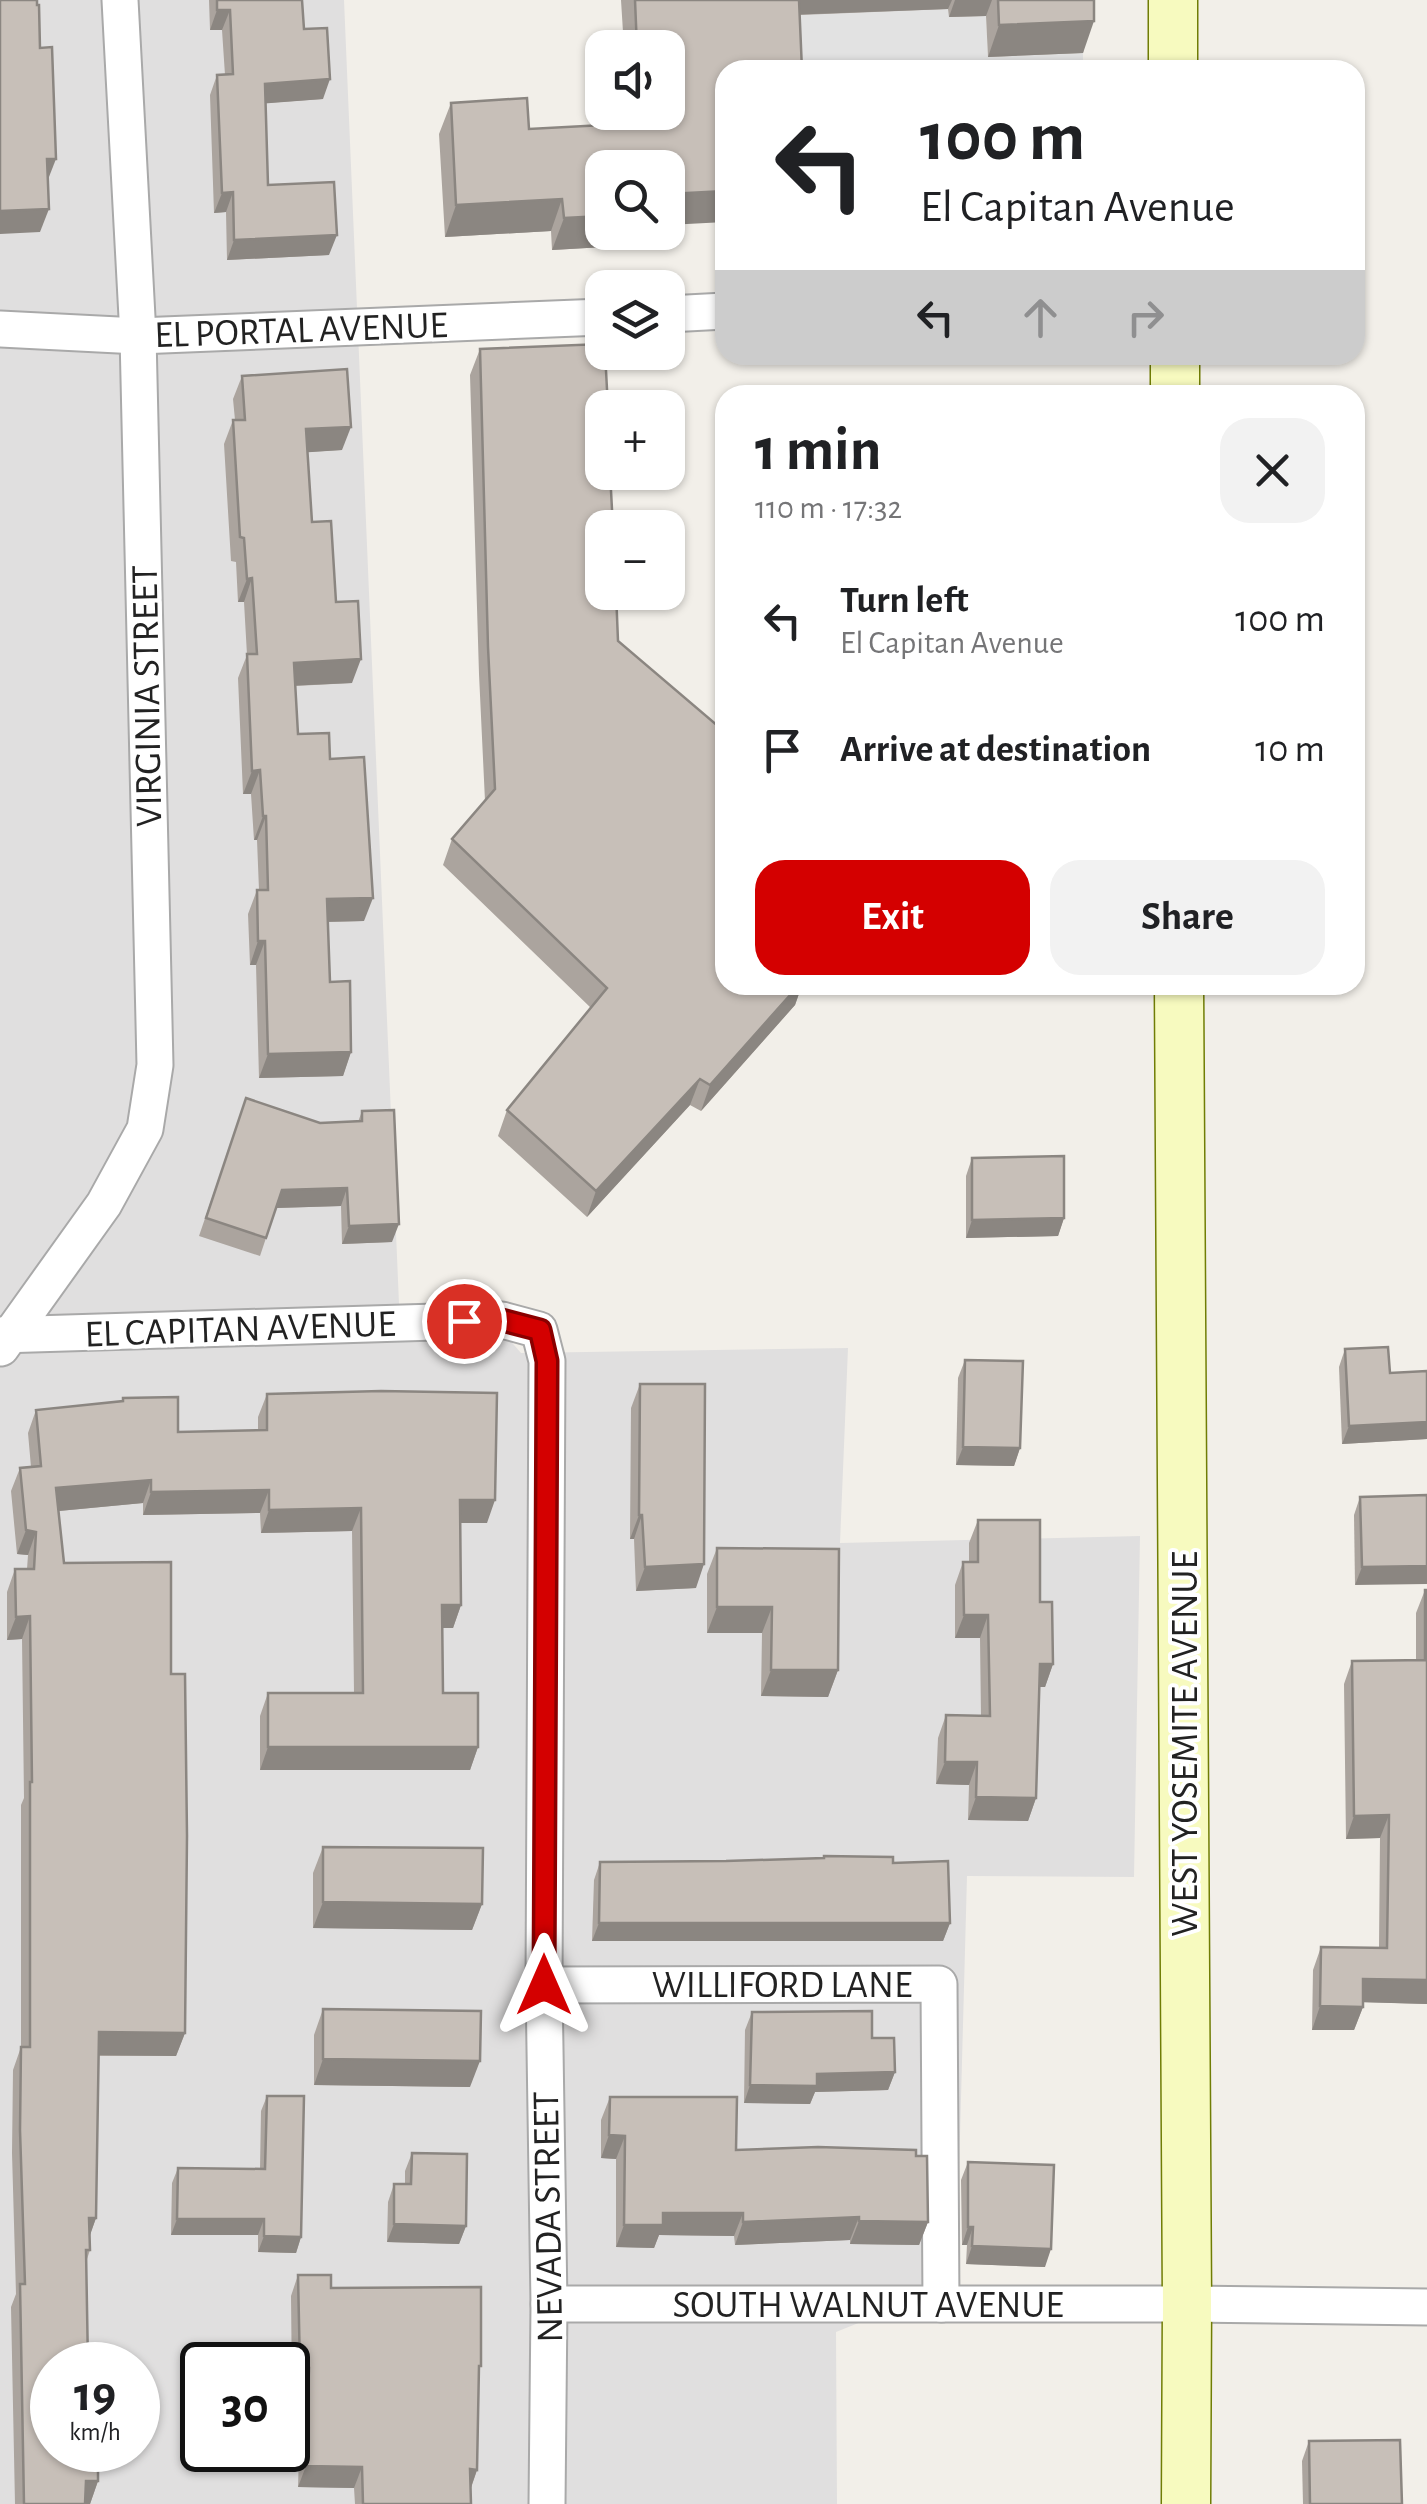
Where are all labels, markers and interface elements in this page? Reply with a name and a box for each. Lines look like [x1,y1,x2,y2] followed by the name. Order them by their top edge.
[585,30,685,610] map controls
[585,30,685,130] button: sound
[755,100,885,230] icon: left
[920,103,1085,173] text: 100 m
[585,150,685,250] button: search
[920,185,1235,230] text: El Capitan Avenue
[585,270,685,370] button: layers
[908,290,963,345] icon: left
[1013,290,1068,345] icon: ahead
[1118,290,1173,345] icon: right
[154,307,448,355] street label: EL PORTAL AVENUE
[585,390,685,490] button: +
[1220,418,1325,523] button: close
[755,421,881,481] text: 1 min
[755,492,902,524] text: 110 m · 17:32
[585,510,685,610] button: −
[127,565,169,827] street label: VIRGINIA STREET
[840,582,968,620] text: Turn left
[755,593,810,648] icon: left
[1235,601,1325,639] text: 100 m
[840,627,1064,659] text: El Capitan Avenue
[755,723,810,778] icon: arrive
[840,731,1151,769] text: Arrive at destination
[1255,731,1325,769] text: 10 m
[755,860,1030,975] button: Exit
[1050,860,1325,975] button: Share
[422,1279,507,1364] pin
[437,1294,492,1349] icon: arrive
[84,1306,396,1354] street label: EL CAPITAN AVENUE
[1167,1551,1205,1937] street label: WEST YOSEMITE AVENUE
[492,1933,596,2037] position arrow
[652,1967,912,2005] street label: WILLIFORD LANE
[528,2091,570,2343] street label: NEVADA STREET
[672,2287,1064,2325] street label: SOUTH WALNUT AVENUE
[180,2342,310,2472] speed limit sign: 30
[74,2370,116,2420] text: 19
[69,2420,121,2445] text: km/h

